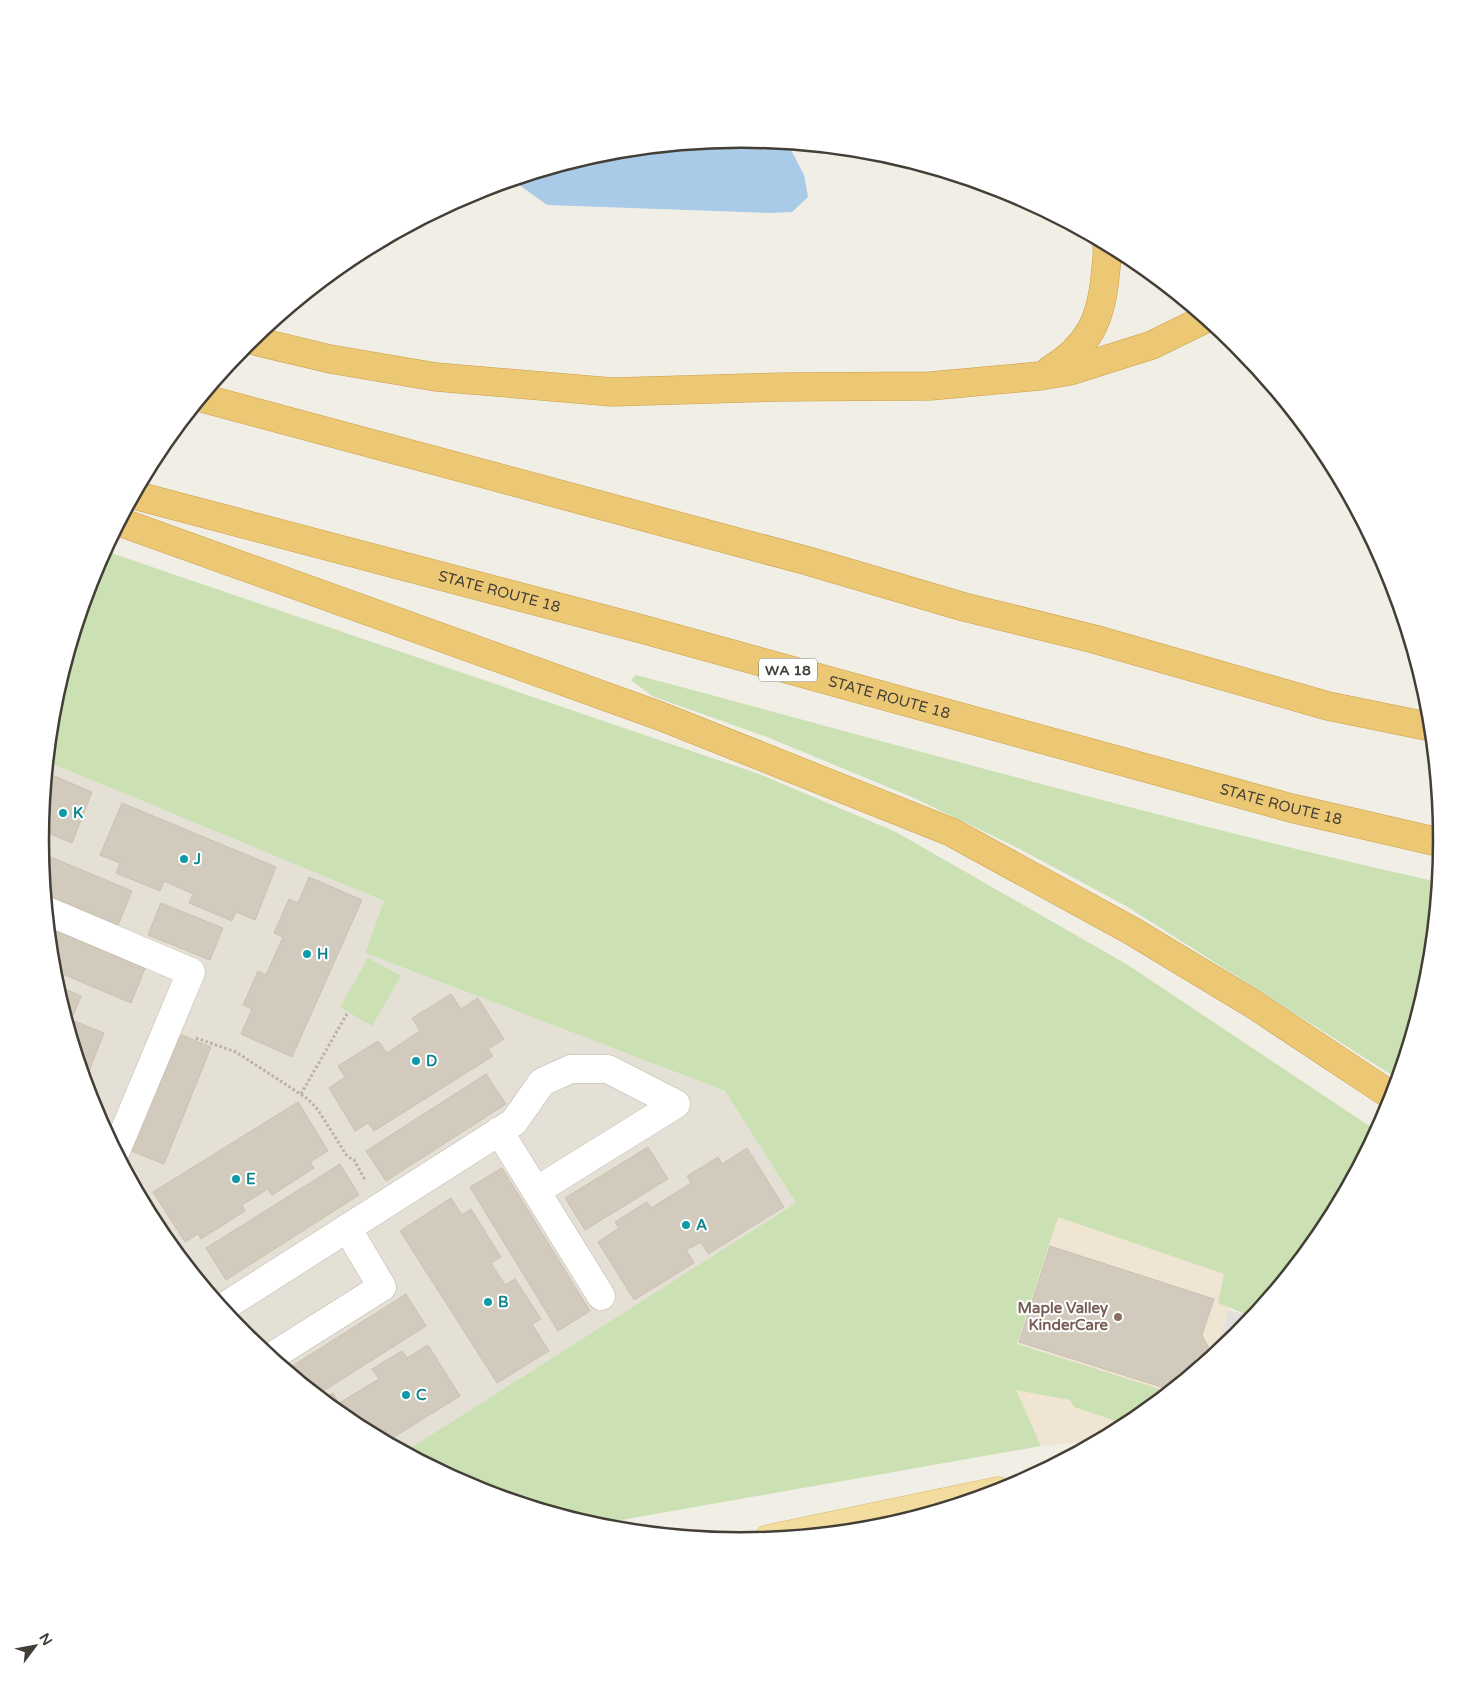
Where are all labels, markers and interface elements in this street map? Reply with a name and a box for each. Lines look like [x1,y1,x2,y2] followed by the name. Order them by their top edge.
[437,567,562,616] street label: STATE ROUTE 18
[759,658,817,682] road number: WA 18
[826,672,952,723] street label: STATE ROUTE 18
[1218,780,1344,829] street label: STATE ROUTE 18
[73,804,83,822] place label: K
[57,807,69,819] marker: K
[193,850,201,868] place label: J
[178,853,190,865] marker: J
[317,945,328,963] place label: H
[301,948,313,960] marker: H
[426,1052,437,1070] place label: D
[410,1055,422,1067] marker: D
[246,1170,256,1188] place label: E
[230,1173,242,1185] marker: E
[696,1216,707,1234] place label: A
[680,1219,692,1231] marker: A
[498,1293,508,1311] place label: B
[482,1296,494,1308] marker: B
[1018,1299,1108,1334] place label: Maple Valley KinderCare
[1112,1311,1124,1323] marker: Maple Valley KinderCare
[416,1386,427,1404] place label: C
[400,1389,412,1401] marker: C
[10,1621,60,1671] north arrow
[35,1630,56,1649] text: N

